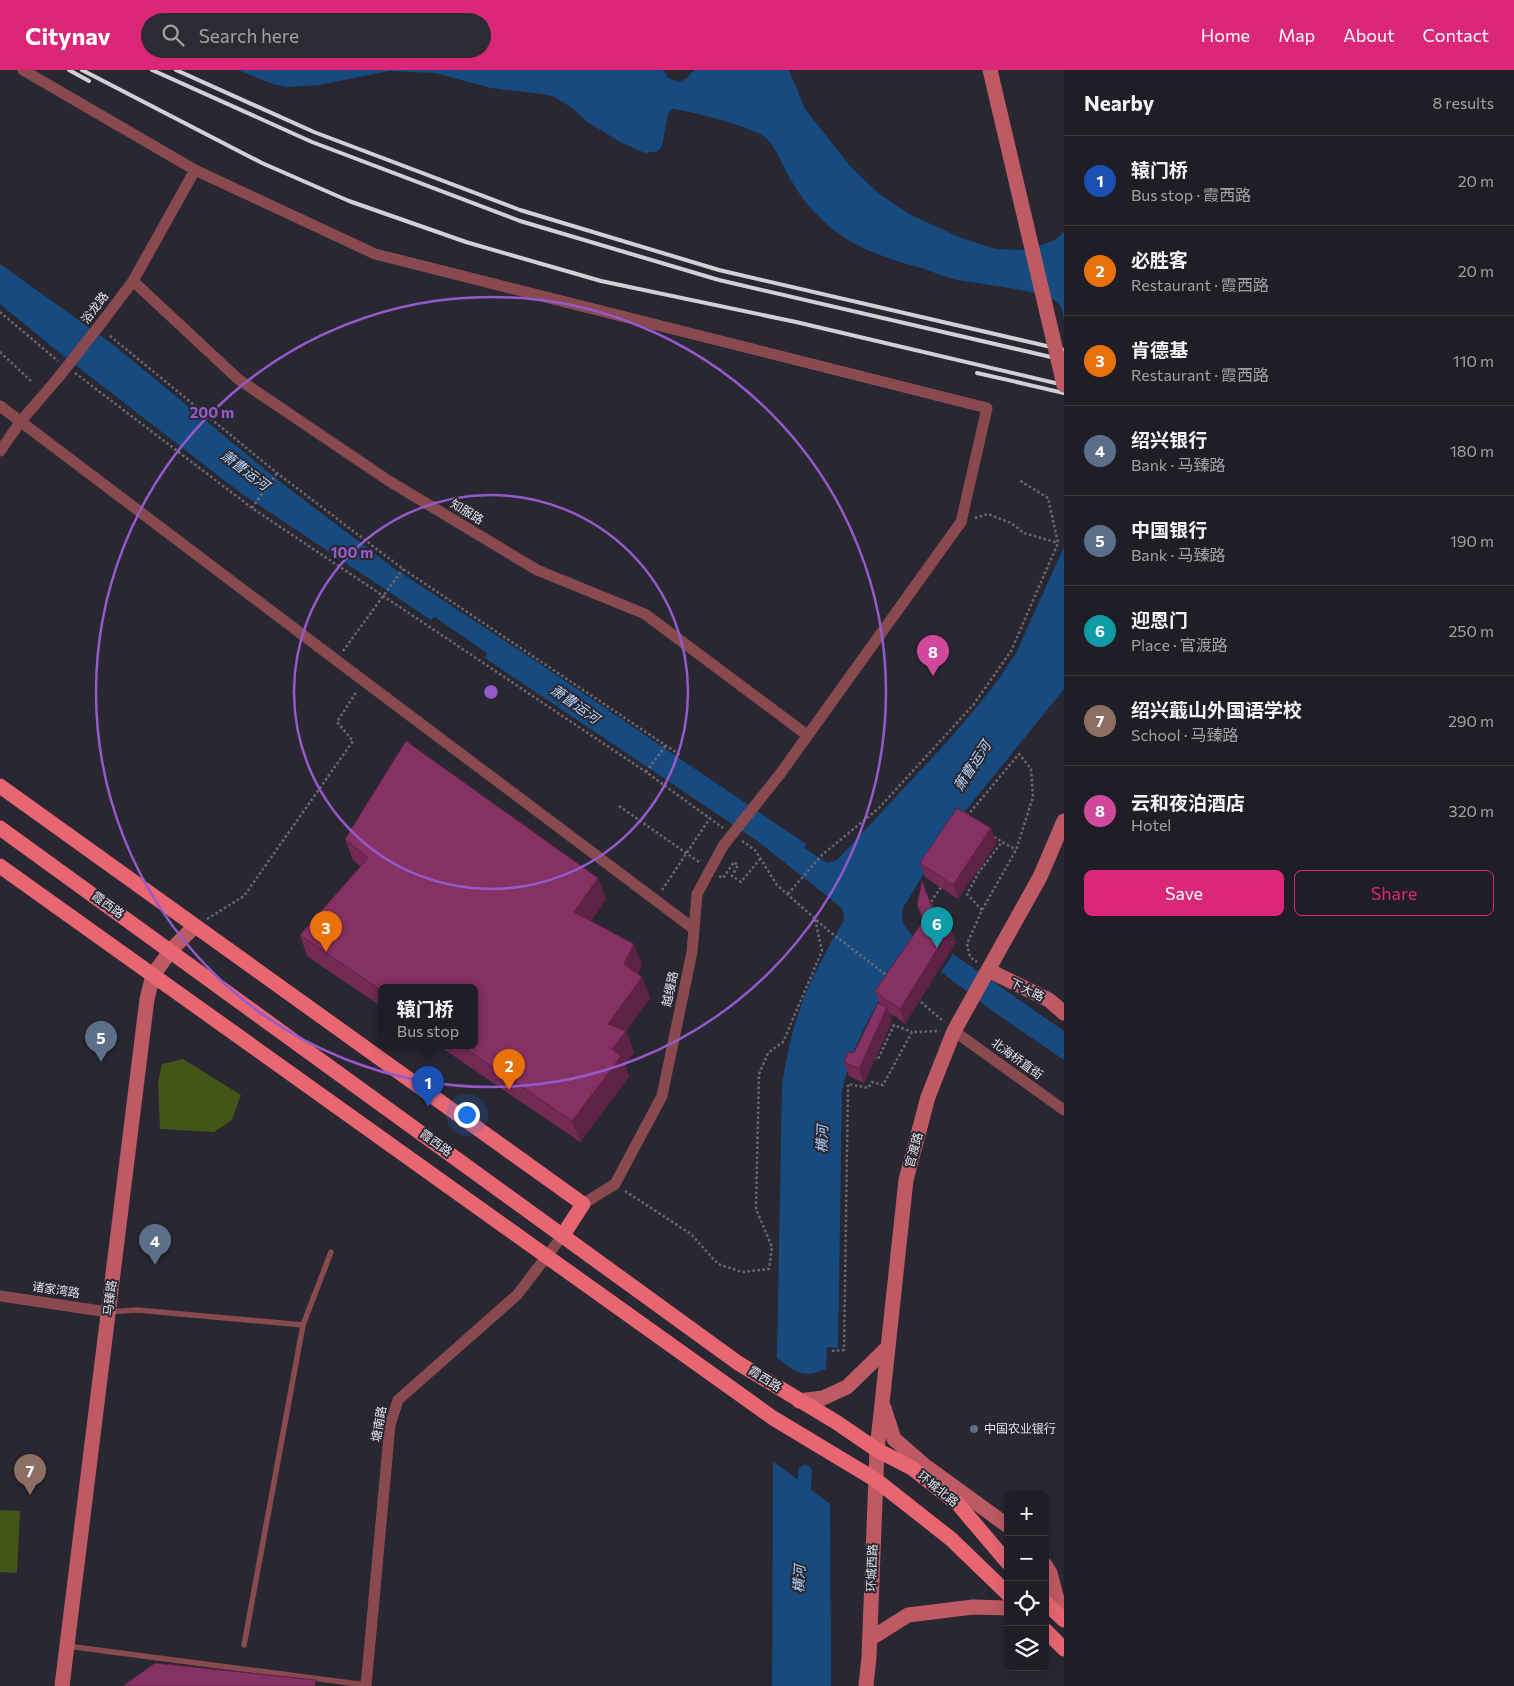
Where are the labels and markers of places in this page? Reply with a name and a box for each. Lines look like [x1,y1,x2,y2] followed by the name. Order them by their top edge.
[917,635,949,676] pin: 8
[482,683,500,701] centre of rings
[921,907,953,948] pin: 6
[310,911,342,952] pin: 3
[85,1021,117,1062] pin: 5
[493,1049,525,1090] pin: 2
[412,1066,444,1107] pin: 1
[139,1224,171,1265] pin: 4
[984,1421,1056,1435] place label: 中国农业银行
[968,1423,980,1435] marker: 中国农业银行
[14,1454,46,1495] pin: 7

